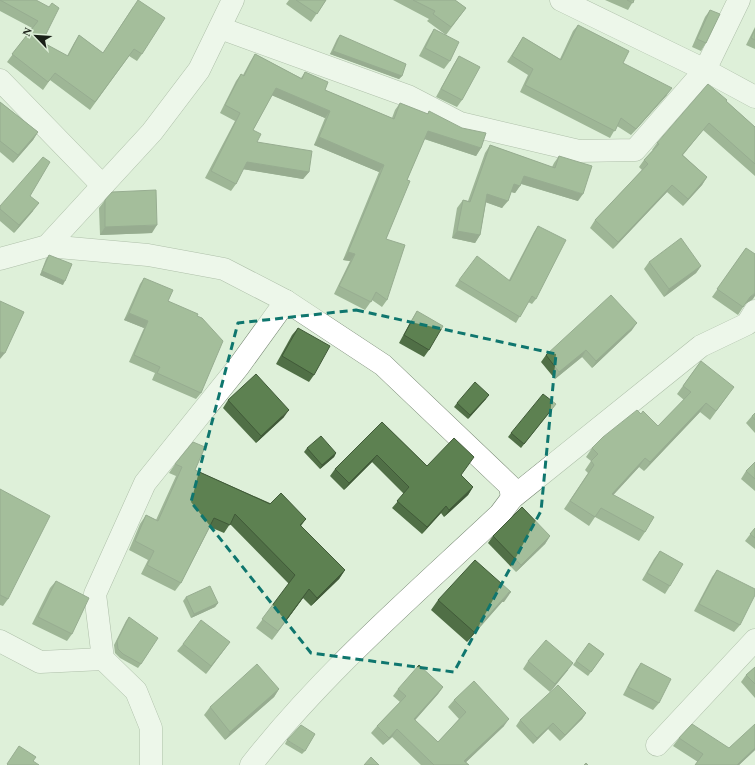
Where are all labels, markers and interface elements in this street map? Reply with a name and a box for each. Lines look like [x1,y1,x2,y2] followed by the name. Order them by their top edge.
[16,16,56,56] north arrow
[20,26,34,38] text: N

